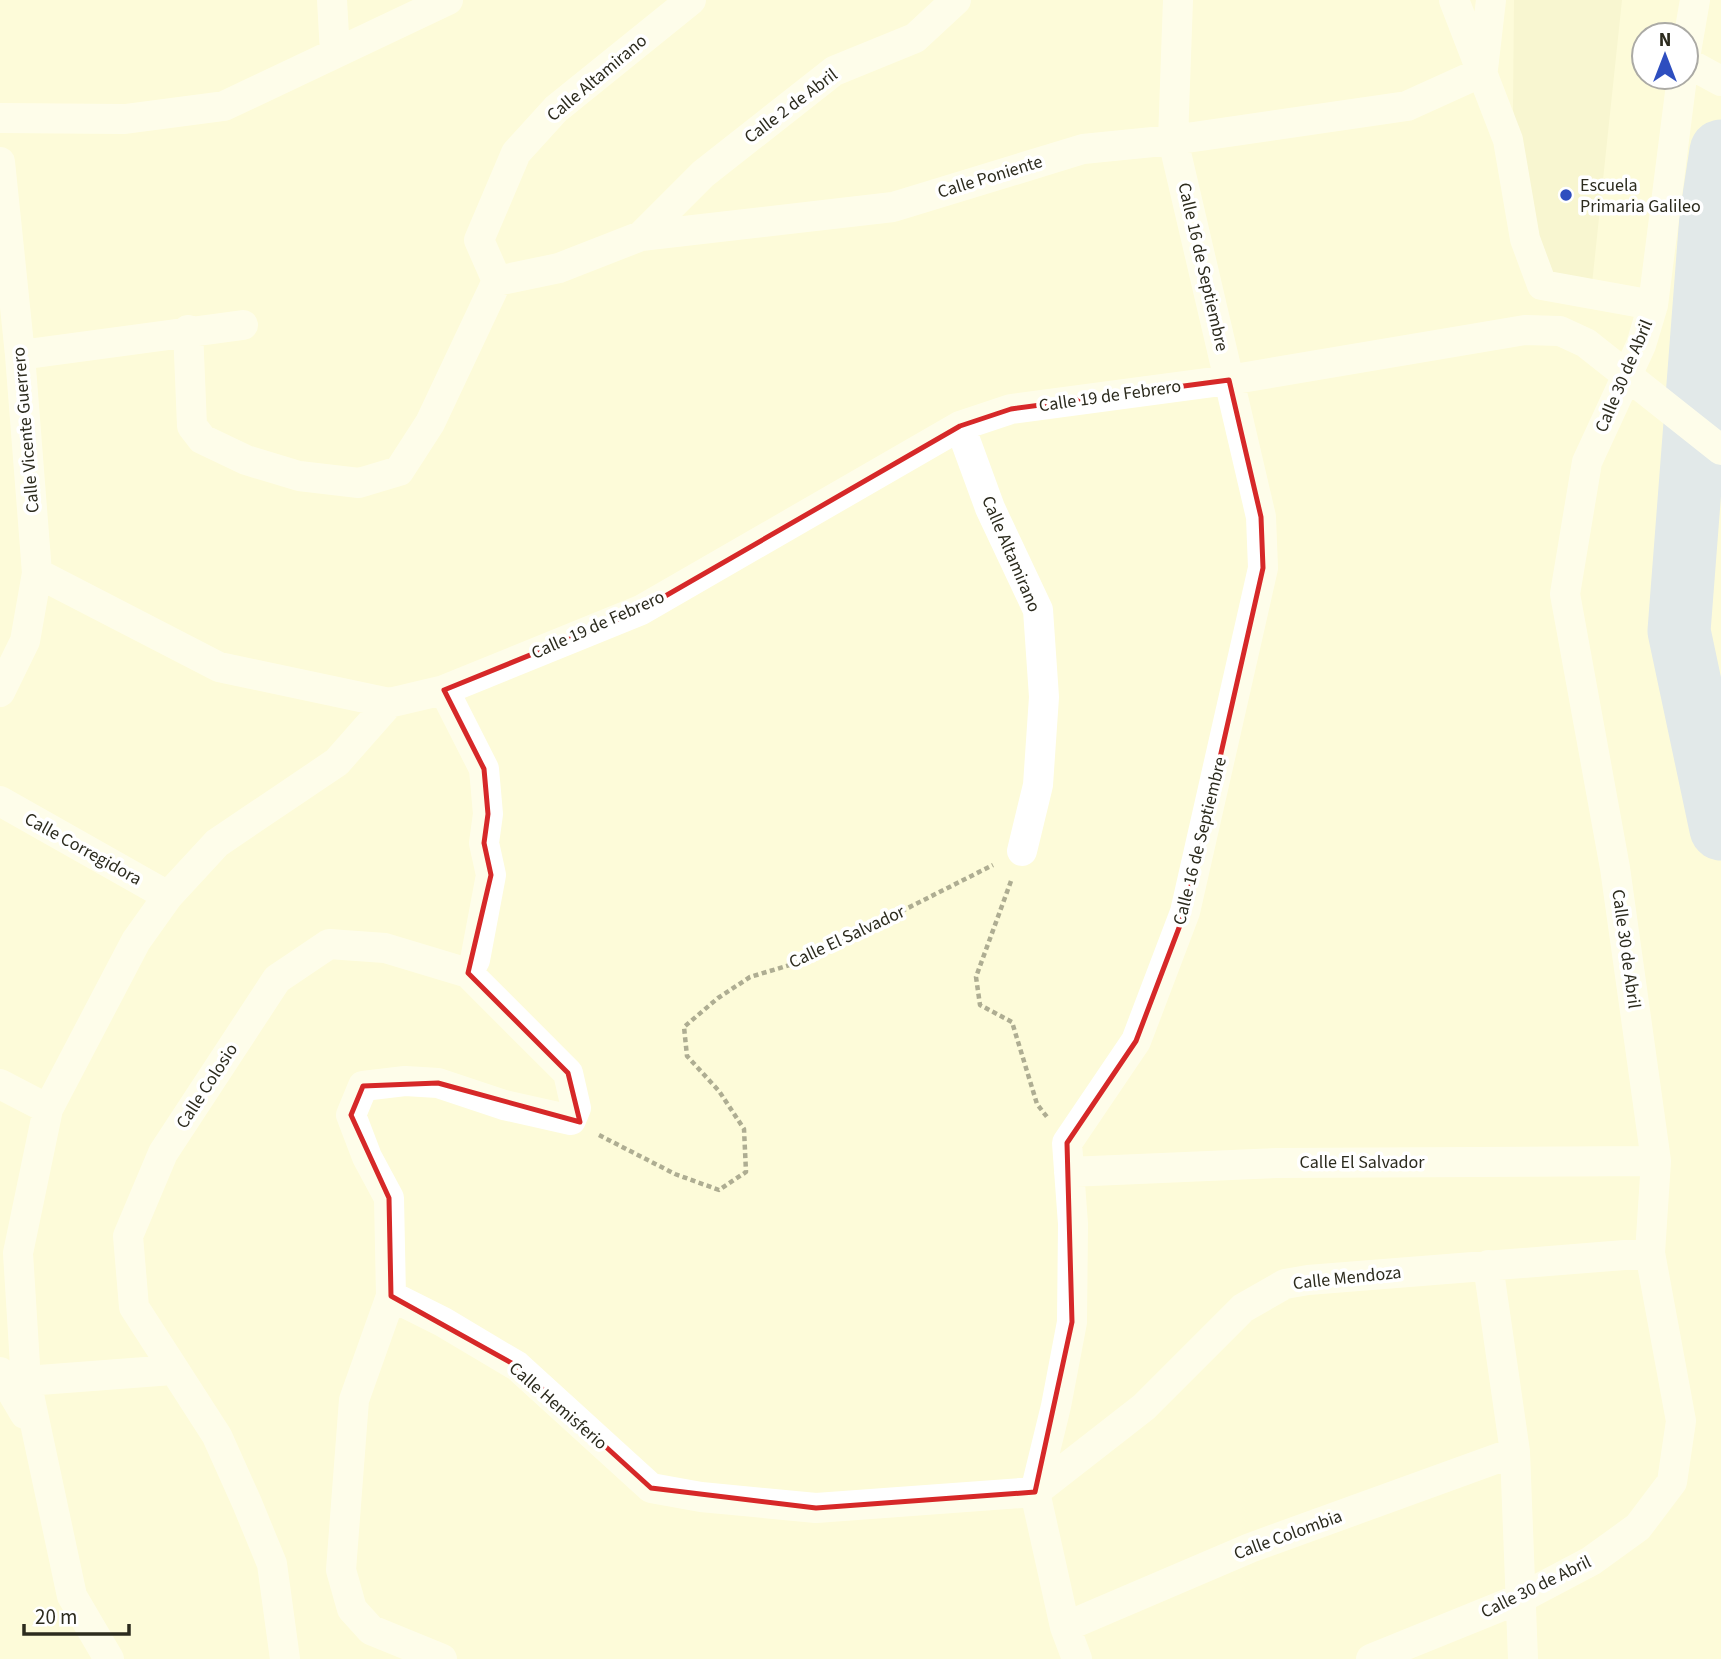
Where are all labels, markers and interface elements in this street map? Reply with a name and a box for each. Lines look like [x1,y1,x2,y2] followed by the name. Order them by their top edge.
[1630,21,1700,91] north arrow
[1659,27,1671,54] text: N
[541,29,653,127] street label: Calle Altamirano
[739,63,843,149] street label: Calle 2 de Abril
[935,149,1046,205] street label: Calle Poniente
[1580,173,1701,219] place label: Escuela Primaria Galileo
[1171,180,1235,354] street label: Calle 16 de Septiembre
[1558,187,1574,203] marker: Escuela Primaria Galileo
[1589,316,1659,436] street label: Calle 30 de Abril
[6,346,46,514] street label: Calle Vicente Guerrero
[1037,374,1183,418] street label: Calle 19 de Febrero
[975,492,1047,616] street label: Calle Altamirano
[527,584,669,666] street label: Calle 19 de Febrero
[1167,754,1233,928] street label: Calle 16 de Septiembre
[20,806,146,892] street label: Calle Corregidora
[1605,888,1647,1010] street label: Calle 30 de Abril
[785,899,910,975] street label: Calle El Salvador
[170,1038,244,1134] street label: Calle Colosio
[1299,1150,1425,1175] street label: Calle El Salvador
[1292,1260,1402,1296] street label: Calle Mendoza
[503,1356,613,1456] street label: Calle Hemisferio
[1230,1504,1346,1566] street label: Calle Colombia
[1477,1549,1595,1625] street label: Calle 30 de Abril
[24,1592,130,1636] scale bar
[35,1602,77,1632] text: 20 m

